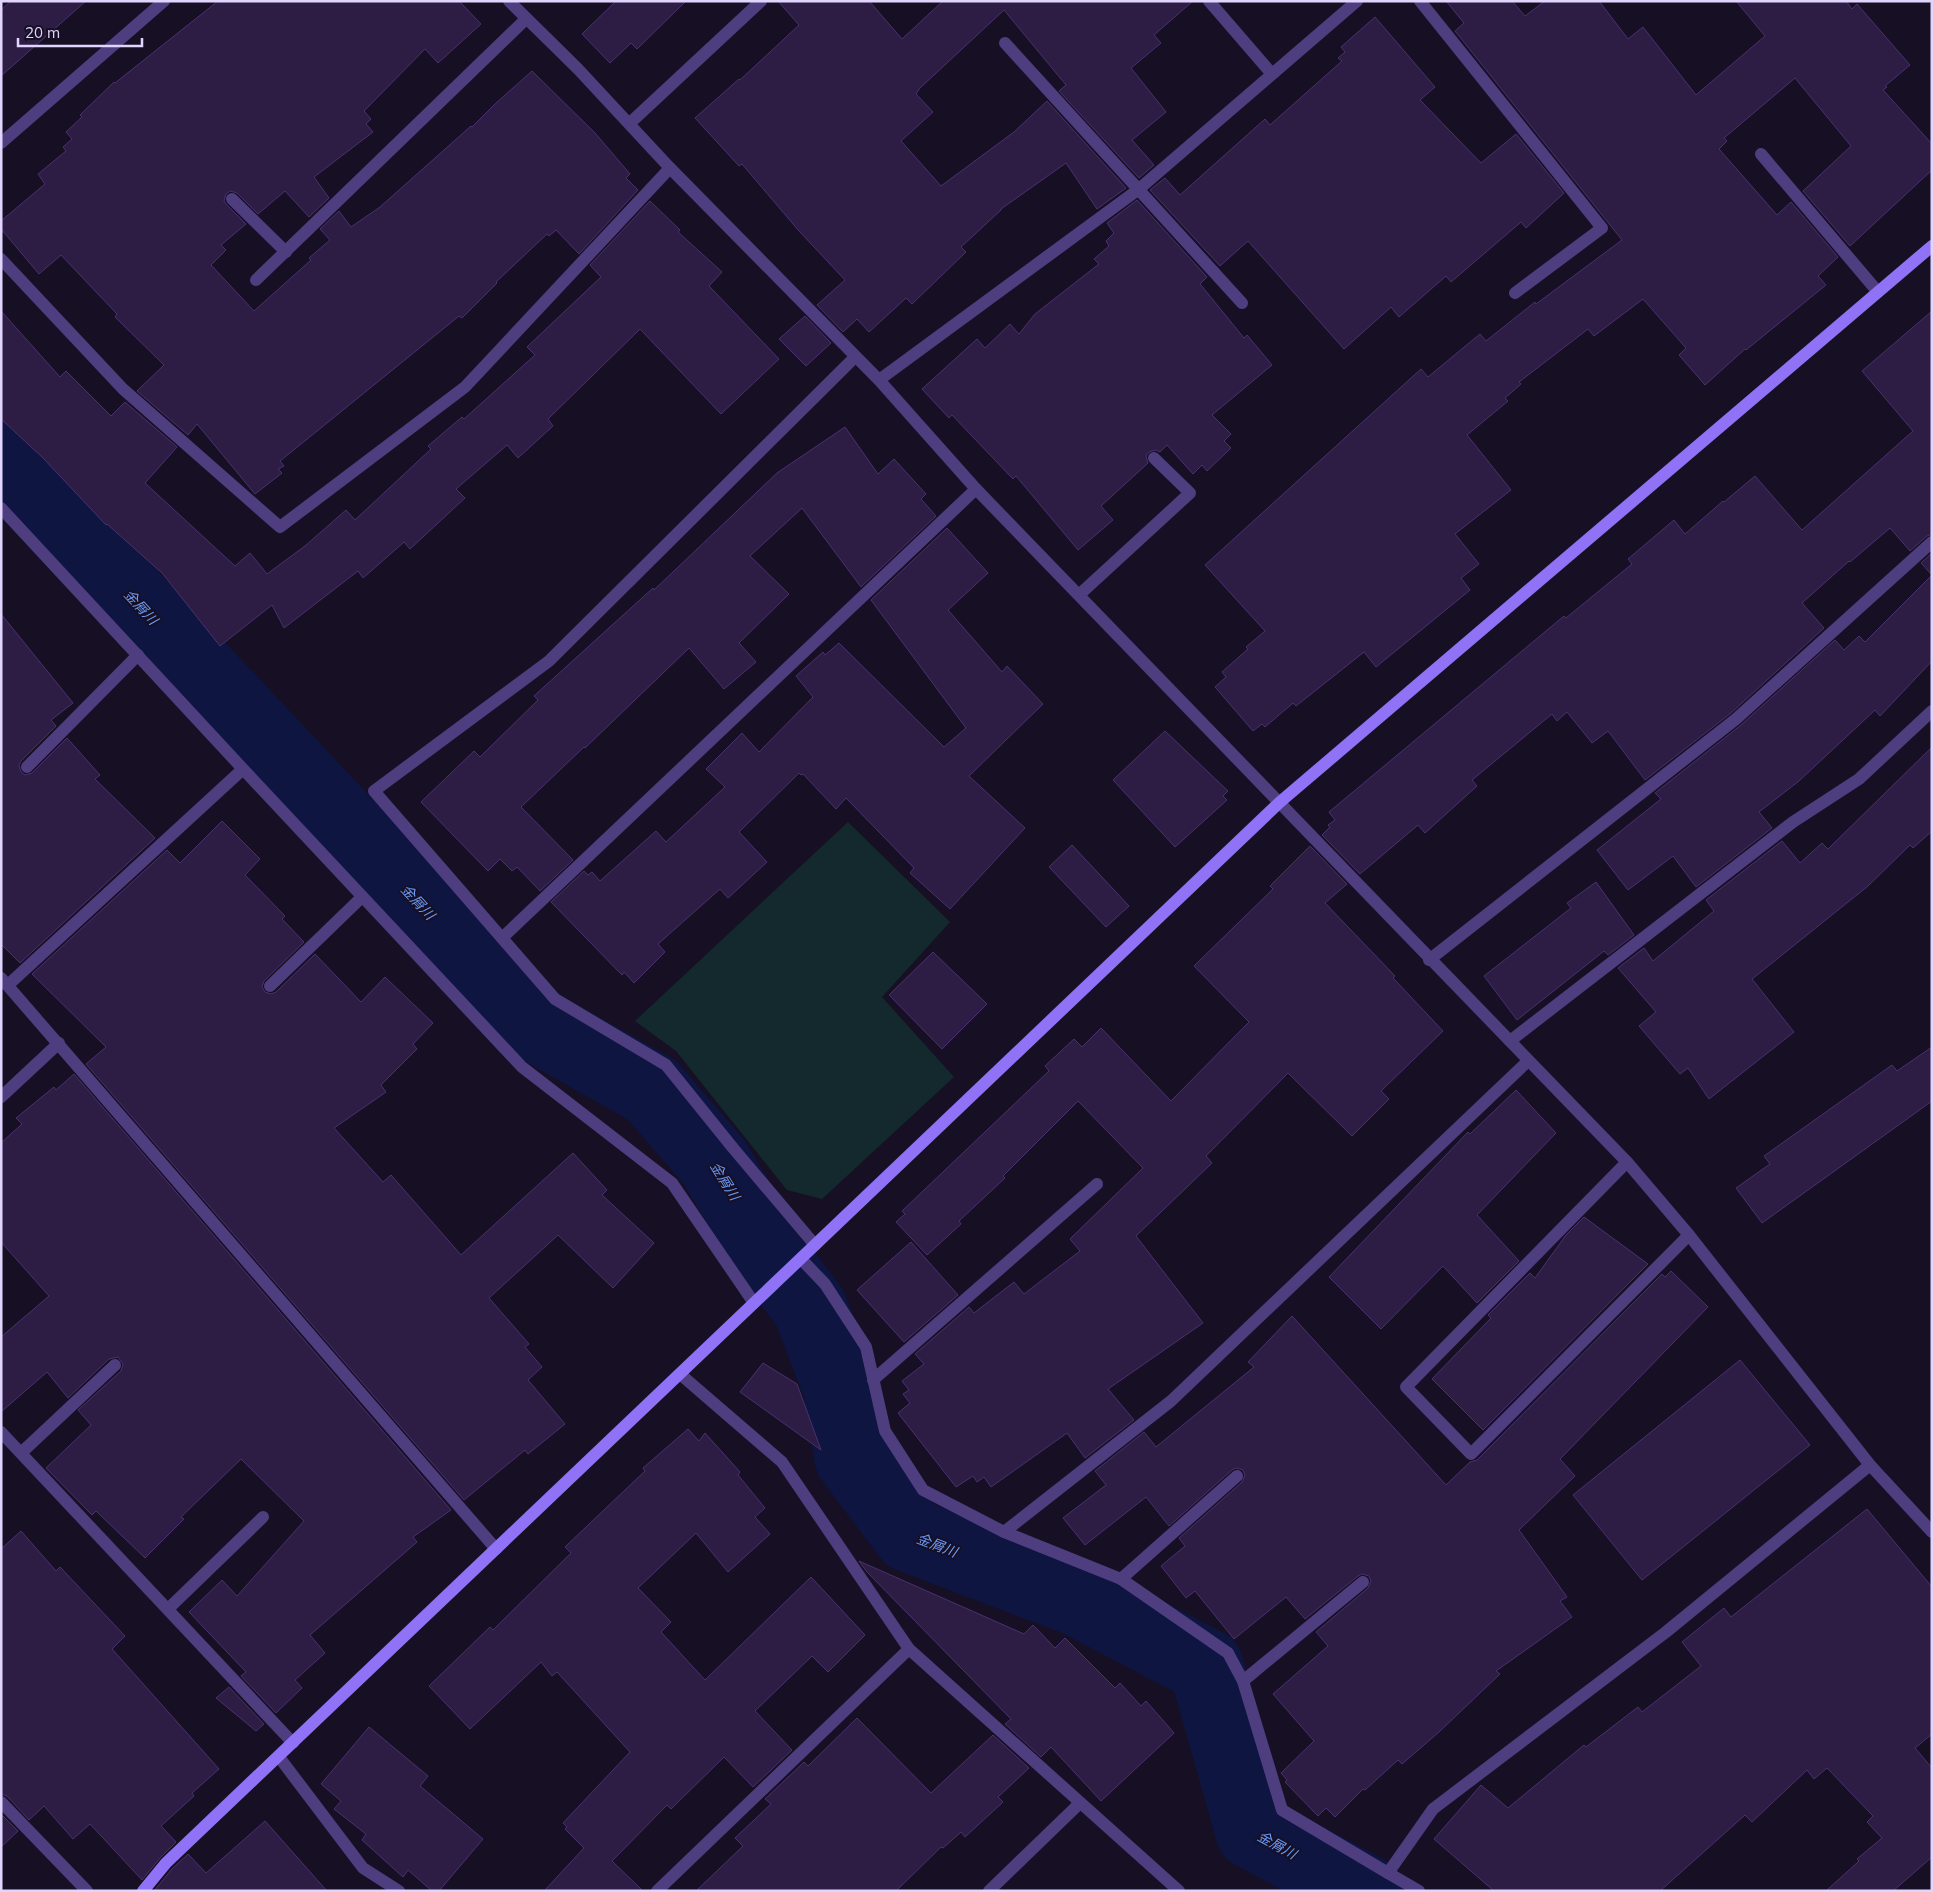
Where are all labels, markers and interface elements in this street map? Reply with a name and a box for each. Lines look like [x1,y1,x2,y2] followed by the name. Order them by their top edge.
[18,15,141,47] scale bar
[25,23,60,42] text: 20 m
[120,586,163,630] water label: 金屑川
[397,881,440,925] water label: 金屑川
[706,1158,745,1205] water label: 金屑川
[914,1529,962,1562] water label: 金屑川
[1254,1827,1301,1864] water label: 金屑川

